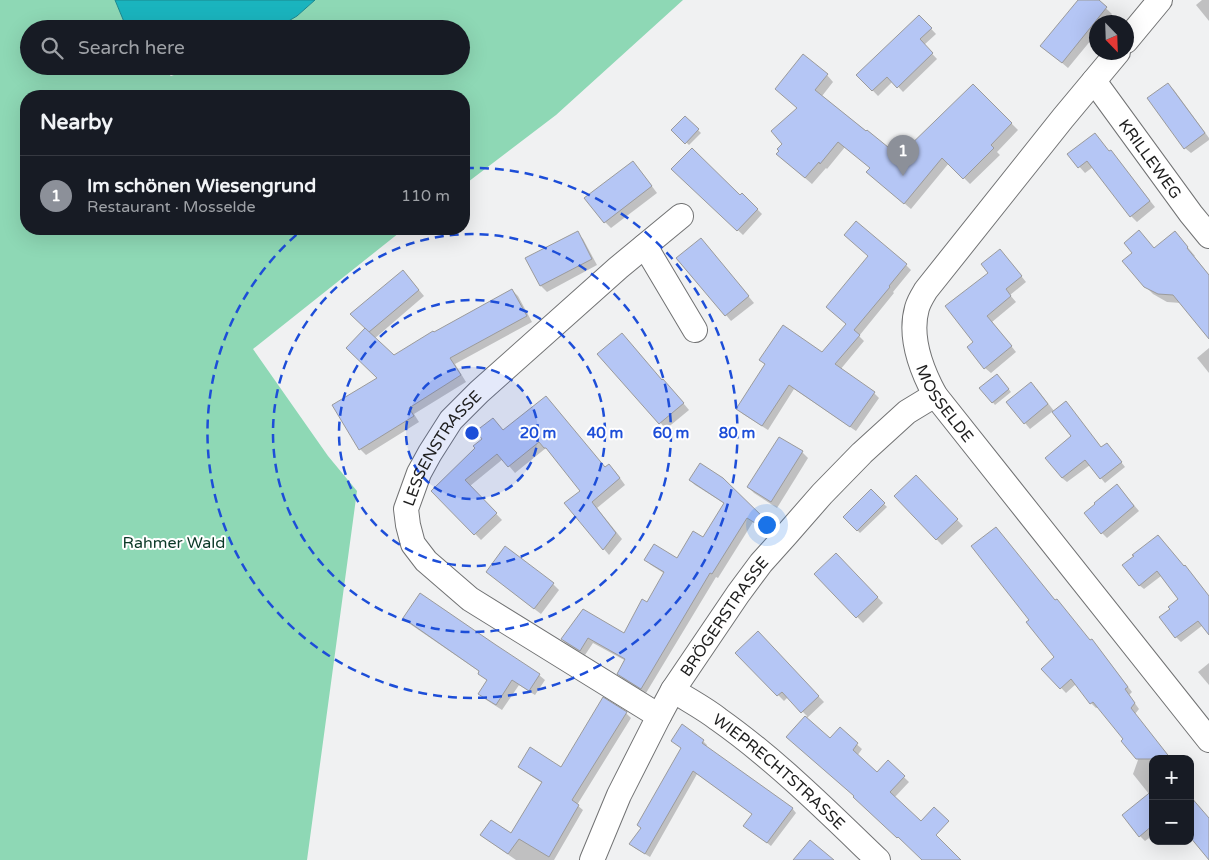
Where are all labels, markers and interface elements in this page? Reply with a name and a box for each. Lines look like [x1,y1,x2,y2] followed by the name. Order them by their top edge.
[1089,15,1134,60] north arrow
[20,20,470,75] search box
[38,34,66,62] icon: search
[78,37,185,59] text: Search here
[40,110,113,135] text: Nearby
[1114,115,1185,203] street label: KRILLEWEG
[887,135,919,176] pin: 1
[87,175,316,197] text: Im schönen Wiesengrund
[51,186,61,206] text: 1
[401,186,450,206] text: 110 m
[87,197,256,217] text: Restaurant · Mosselde
[911,362,978,446] street label: MOSSELDE
[399,386,486,509] street label: LESSENSTRASSE
[463,424,481,442] centre of rings
[520,424,556,442] text: 20 m
[587,424,623,442] text: 40 m
[653,424,689,442] text: 60 m
[719,424,755,442] text: 80 m
[754,512,780,538] your location
[123,533,225,553] park label: Rahmer Wald
[676,553,773,681] street label: BRÖGERSTRASSE
[708,709,849,834] street label: WIEPRECHTSTRASSE
[1149,755,1194,845] map controls
[1149,755,1194,800] button: +
[1149,800,1194,845] button: −

